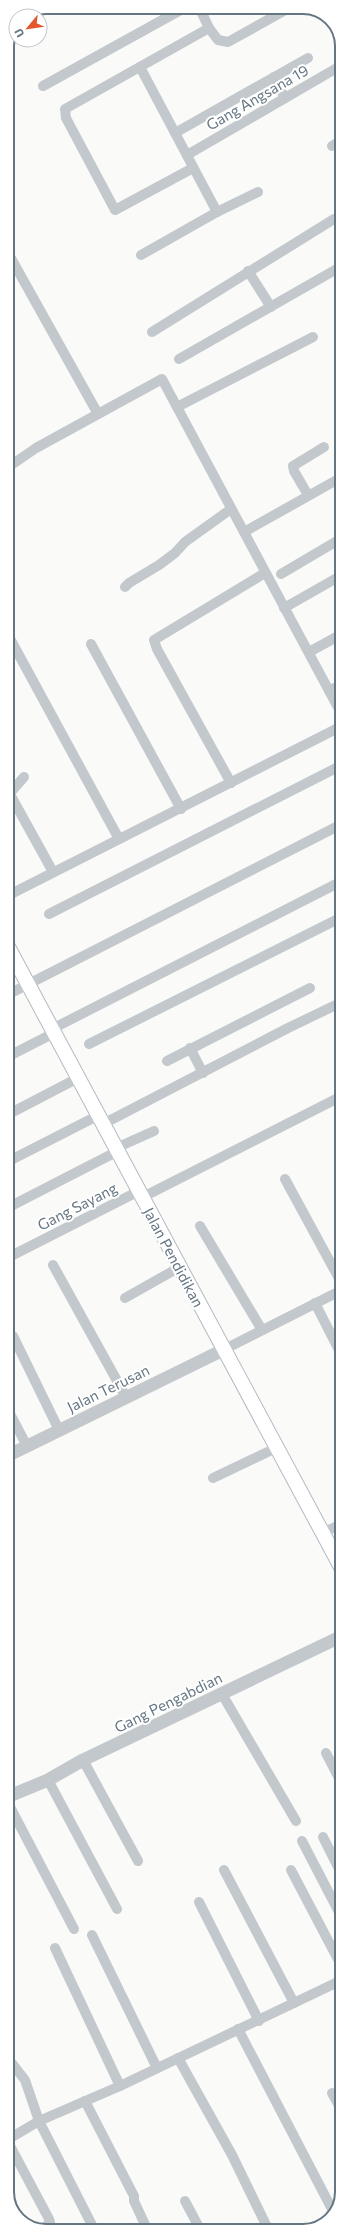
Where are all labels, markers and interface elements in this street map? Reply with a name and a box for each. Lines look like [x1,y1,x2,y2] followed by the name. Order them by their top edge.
[8,8,48,48] north arrow
[11,26,26,40] text: U
[203,60,311,134] street label: Gang Angsana 19
[34,1178,120,1234] street label: Gang Sayang
[140,1204,208,1310] street label: Jalan Pendidikan
[64,1360,152,1416] street label: Jalan Terusan
[111,1668,225,1736] street label: Gang Pengabdian

